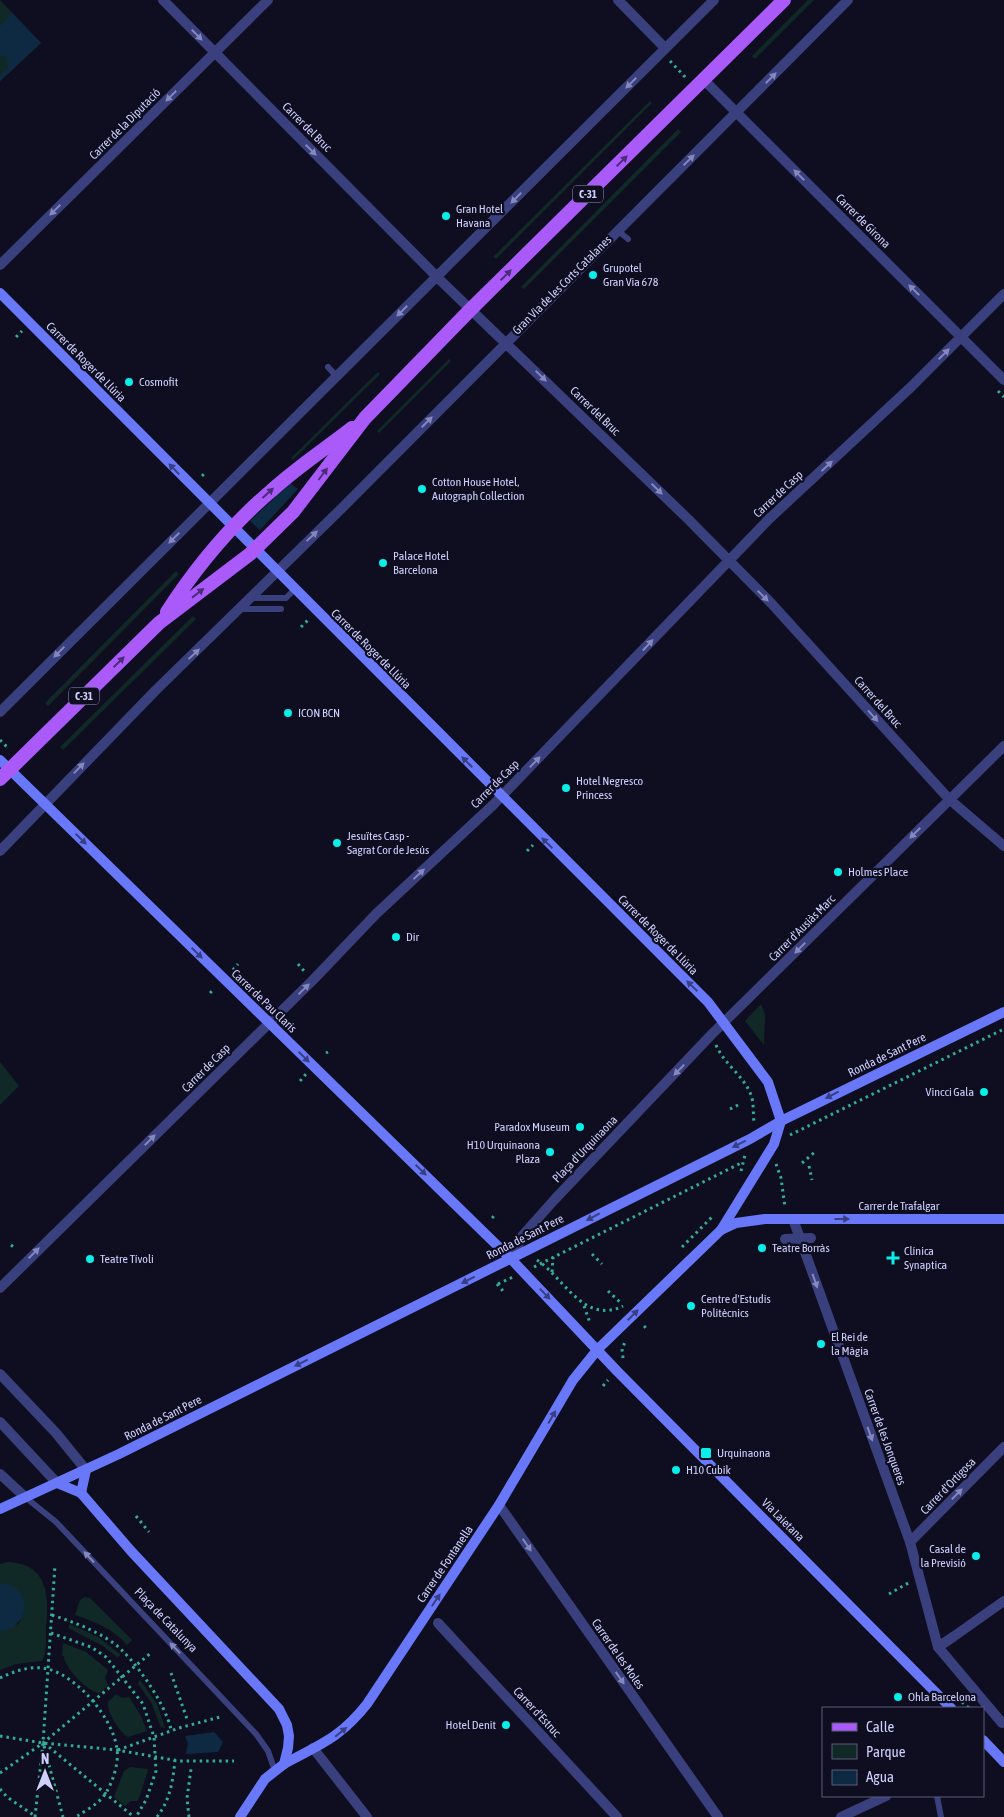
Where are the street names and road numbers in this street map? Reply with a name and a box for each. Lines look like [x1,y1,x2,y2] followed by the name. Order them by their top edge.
[87,85,164,162] street label: Carrer de la Diputació
[279,99,335,155] street label: Carrer del Bruc
[573,185,603,202] road number: C-31
[833,191,893,251] street label: Carrer de Girona
[510,233,614,337] street label: Gran Via de les Corts Catalanes
[43,319,129,405] street label: Carrer de Roger de Llúria
[567,384,623,439] street label: Carrer del Bruc
[750,467,806,520] street label: Carrer de Casp
[328,606,414,692] street label: Carrer de Roger de Llúria
[851,673,905,731] street label: Carrer del Bruc
[69,688,99,704] road number: C-31
[468,757,522,811] street label: Carrer de Casp
[615,892,701,978] street label: Carrer de Roger de Llúria
[766,892,838,964] street label: Carrer d'Ausiàs Marc
[229,966,299,1036] street label: Carrer de Pau Claris
[846,1030,928,1080] street label: Ronda de Sant Pere
[179,1041,233,1095] street label: Carrer de Casp
[550,1113,620,1185] street label: Plaça d'Urquinaona
[859,1199,940,1213] street label: Carrer de Trafalgar
[484,1211,566,1263] street label: Ronda de Sant Pere
[861,1387,909,1487] street label: Carrer de les Jonqueres
[122,1392,204,1444] street label: Ronda de Sant Pere
[917,1455,979,1517] street label: Carrer d'Ortigosa
[759,1496,807,1544] street label: Via Laietana
[414,1523,476,1605] street label: Carrer de Fontanella
[132,1585,200,1655] street label: Plaça de Catalunya
[589,1616,647,1692] street label: Carrer de les Moles
[510,1684,564,1740] street label: Carrer d'Estruc

